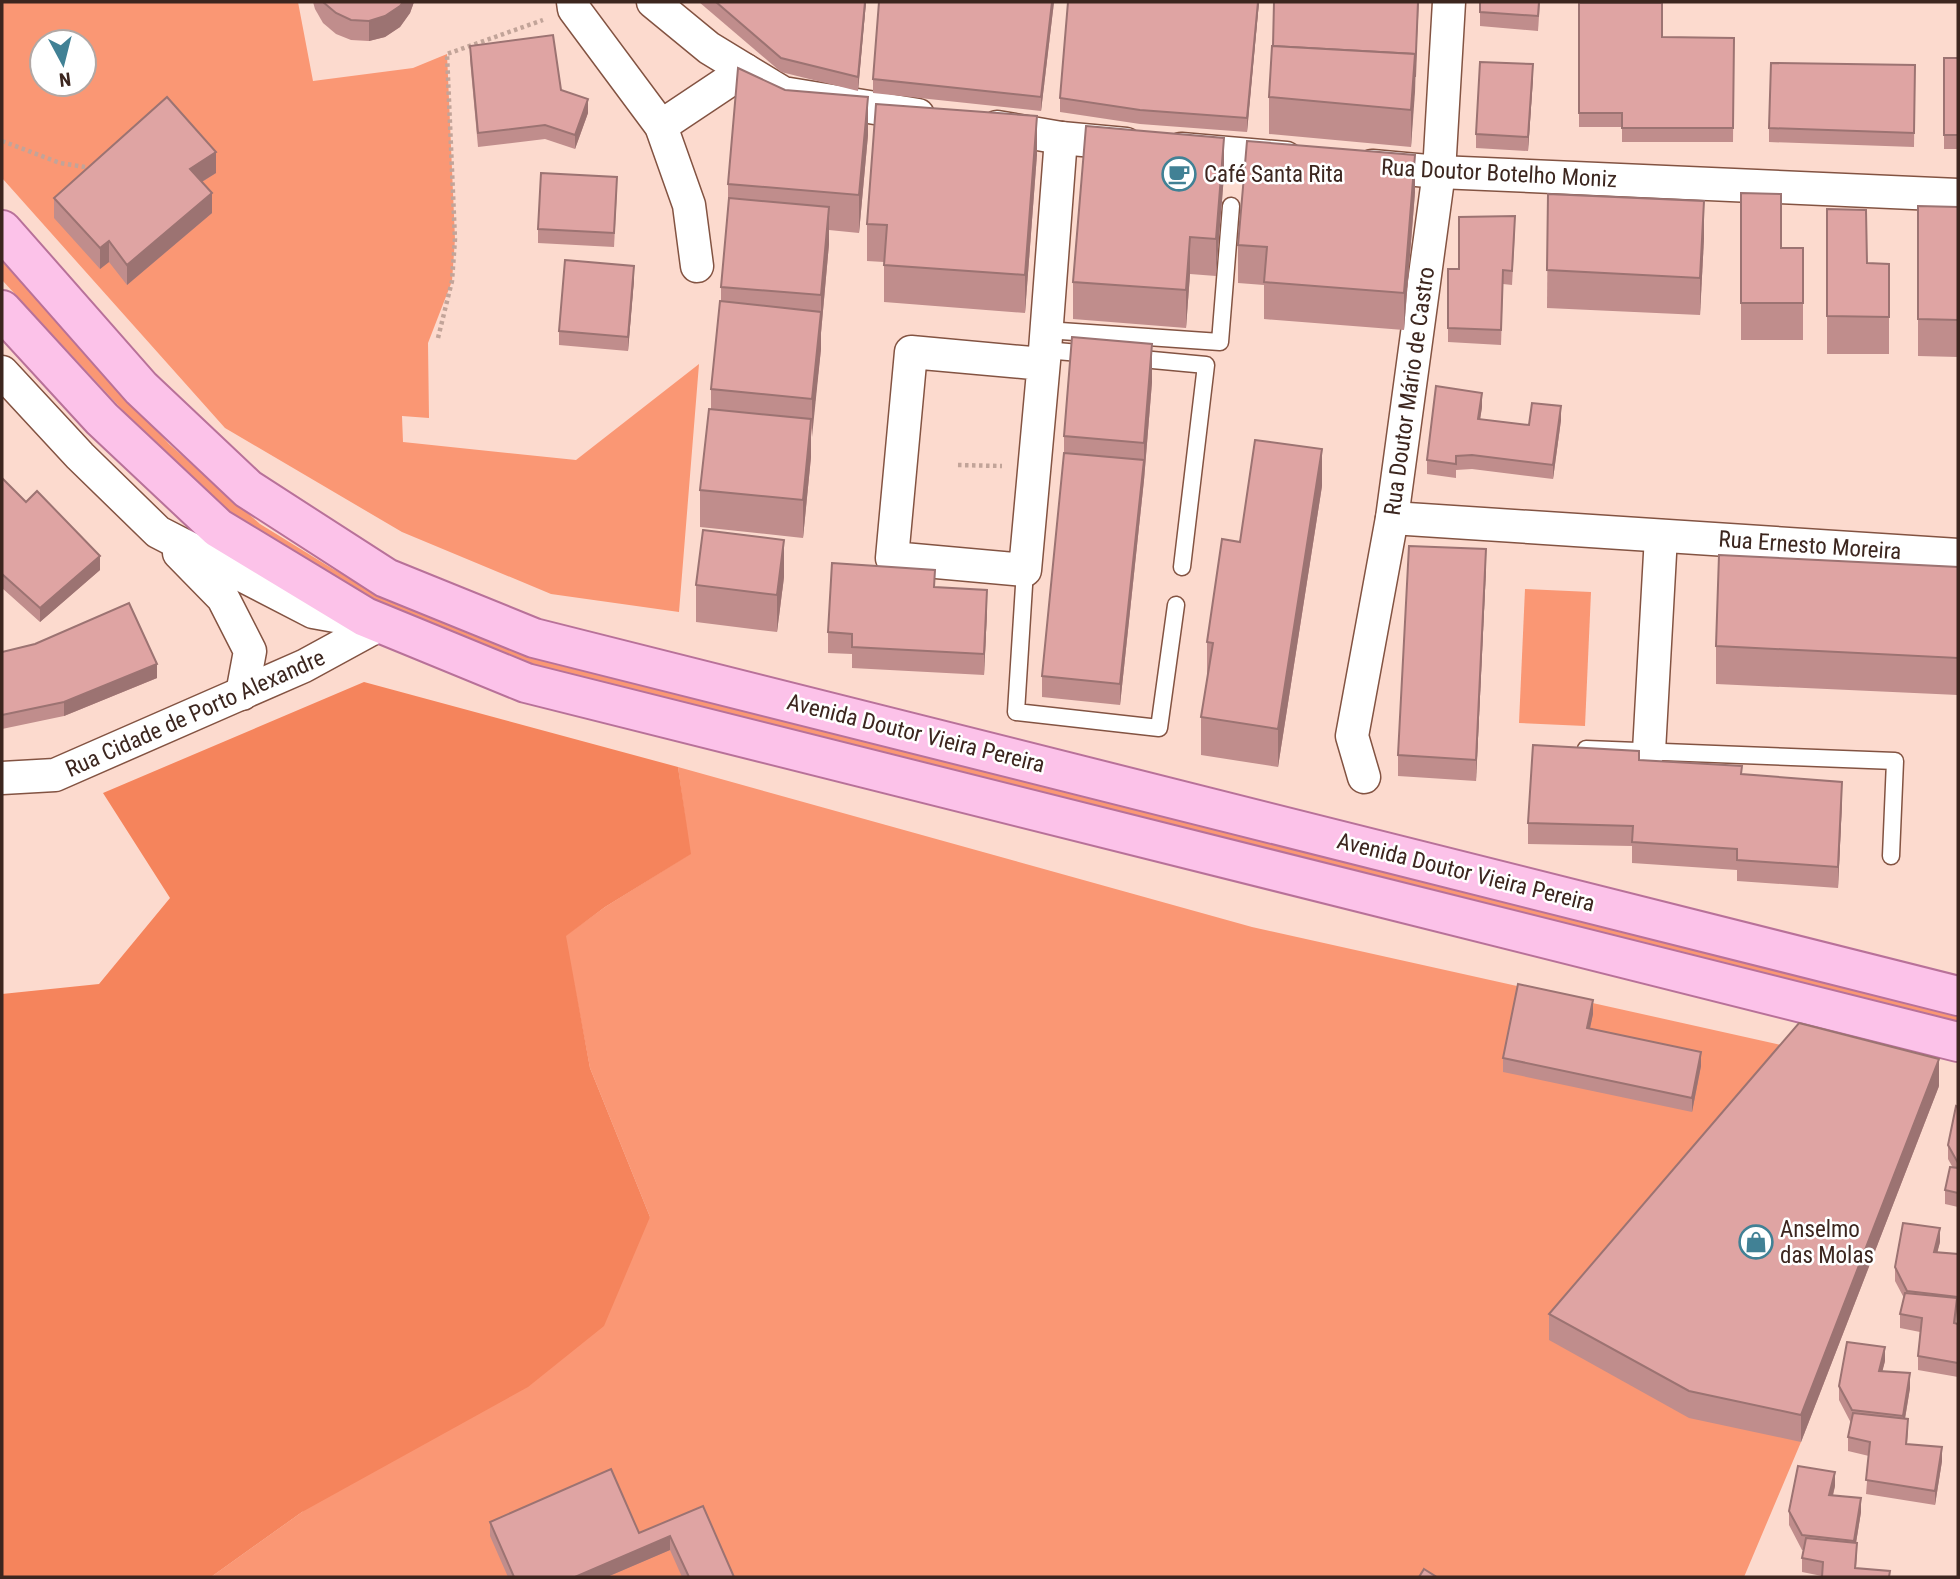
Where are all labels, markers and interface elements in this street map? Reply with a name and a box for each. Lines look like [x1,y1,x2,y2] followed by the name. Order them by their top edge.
[28,28,98,98] north arrow
[58,67,72,92] text: N
[1380,154,1618,193] street label: Rua Doutor Botelho Moniz
[1160,155,1198,193] cafe icon: Café Santa Rita
[1204,161,1344,188] place label: Café Santa Rita
[1379,265,1440,517] street label: Rua Doutor Mário de Castro
[1718,526,1902,565] street label: Rua Ernesto Moreira
[61,644,329,783] street label: Rua Cidade de Porto Alexandre
[784,688,1047,779] street label: Avenida Doutor Vieira Pereira
[1334,827,1597,918] street label: Avenida Doutor Vieira Pereira
[1780,1216,1874,1269] place label: Anselmo das Molas
[1737,1223,1775,1261] shop icon: Anselmo das Molas

